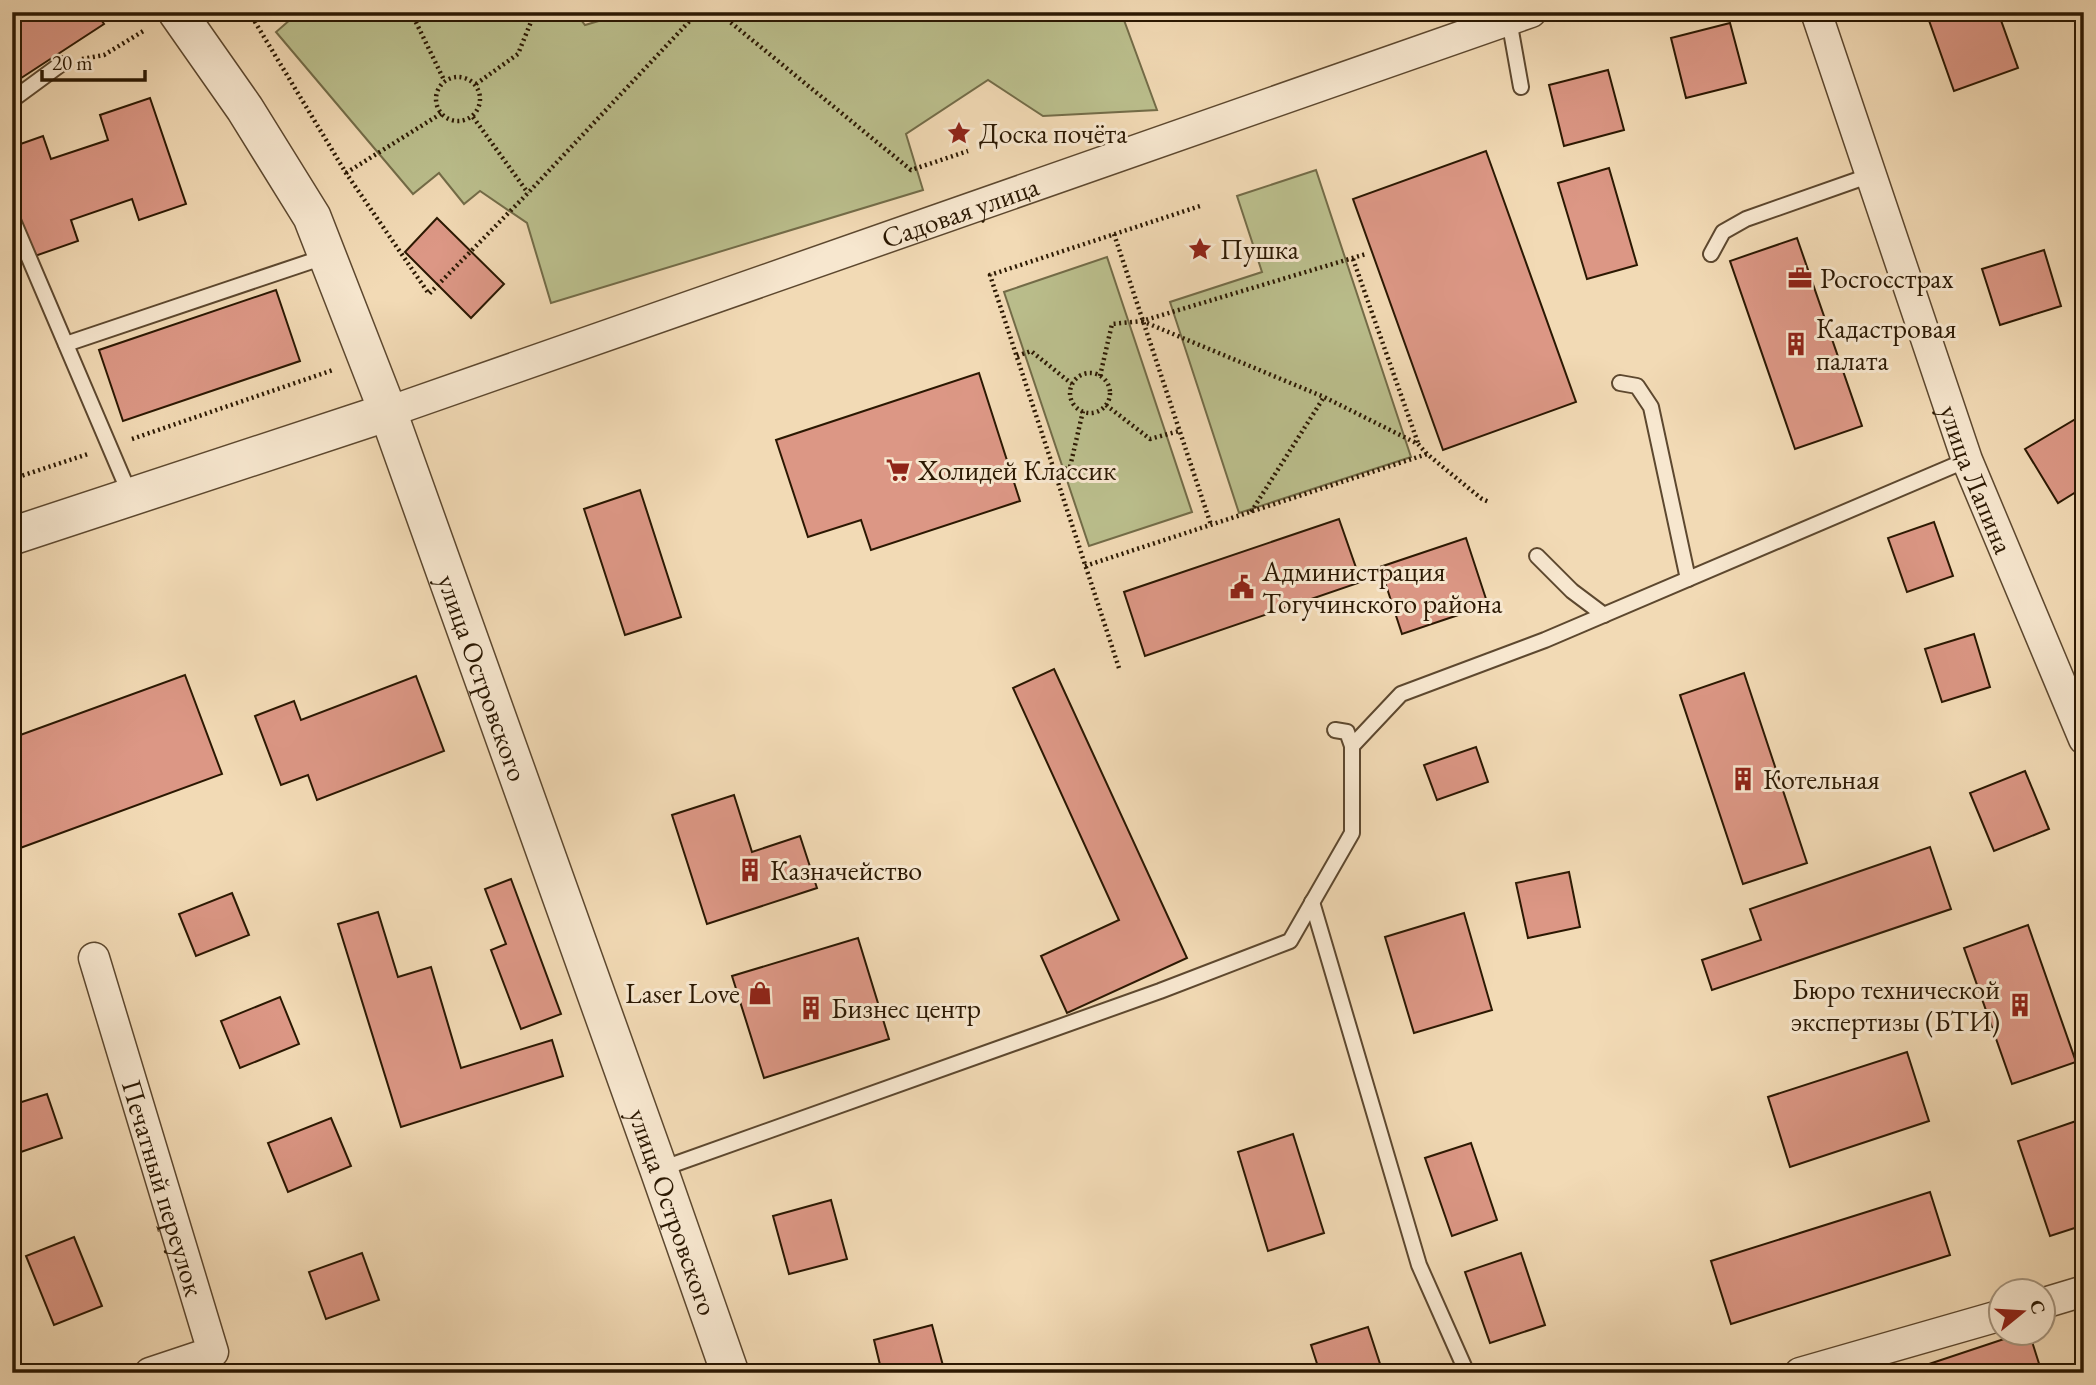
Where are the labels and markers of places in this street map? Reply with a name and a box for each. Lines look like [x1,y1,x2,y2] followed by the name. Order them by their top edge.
[979,115,1128,151] place label: Доска почёта
[945,119,973,147] place icon: Доска почёта
[1220,231,1300,267] place label: Пушка
[1186,235,1214,263] place icon: Пушка
[1820,260,1954,296] place label: Росгосстрах
[1786,264,1814,292] office icon: Росгосстрах
[1816,310,1956,378] place label: Кадастровая палата
[1782,330,1810,358] building icon: Кадастровая палата
[917,452,1116,488] place label: Холидей Классик
[884,456,912,484] supermarket icon: Холидей Классик
[1261,553,1503,621] place label: Администрация Тогучинского района
[1228,573,1256,601] public building icon: Администрация Тогучинского района
[1763,761,1880,797] place label: Котельная
[1729,765,1757,793] building icon: Котельная
[770,852,922,888] place label: Казначейство
[736,856,764,884] building icon: Казначейство
[1791,971,2000,1039] place label: Бюро технической экспертизы (БТИ)
[625,975,740,1011] place label: Laser Love
[746,979,774,1007] shop icon: Laser Love
[831,990,981,1026] place label: Бизнес центр
[2006,991,2034,1019] building icon: Бюро технической экспертизы (БТИ)
[797,994,825,1022] building icon: Бизнес центр

